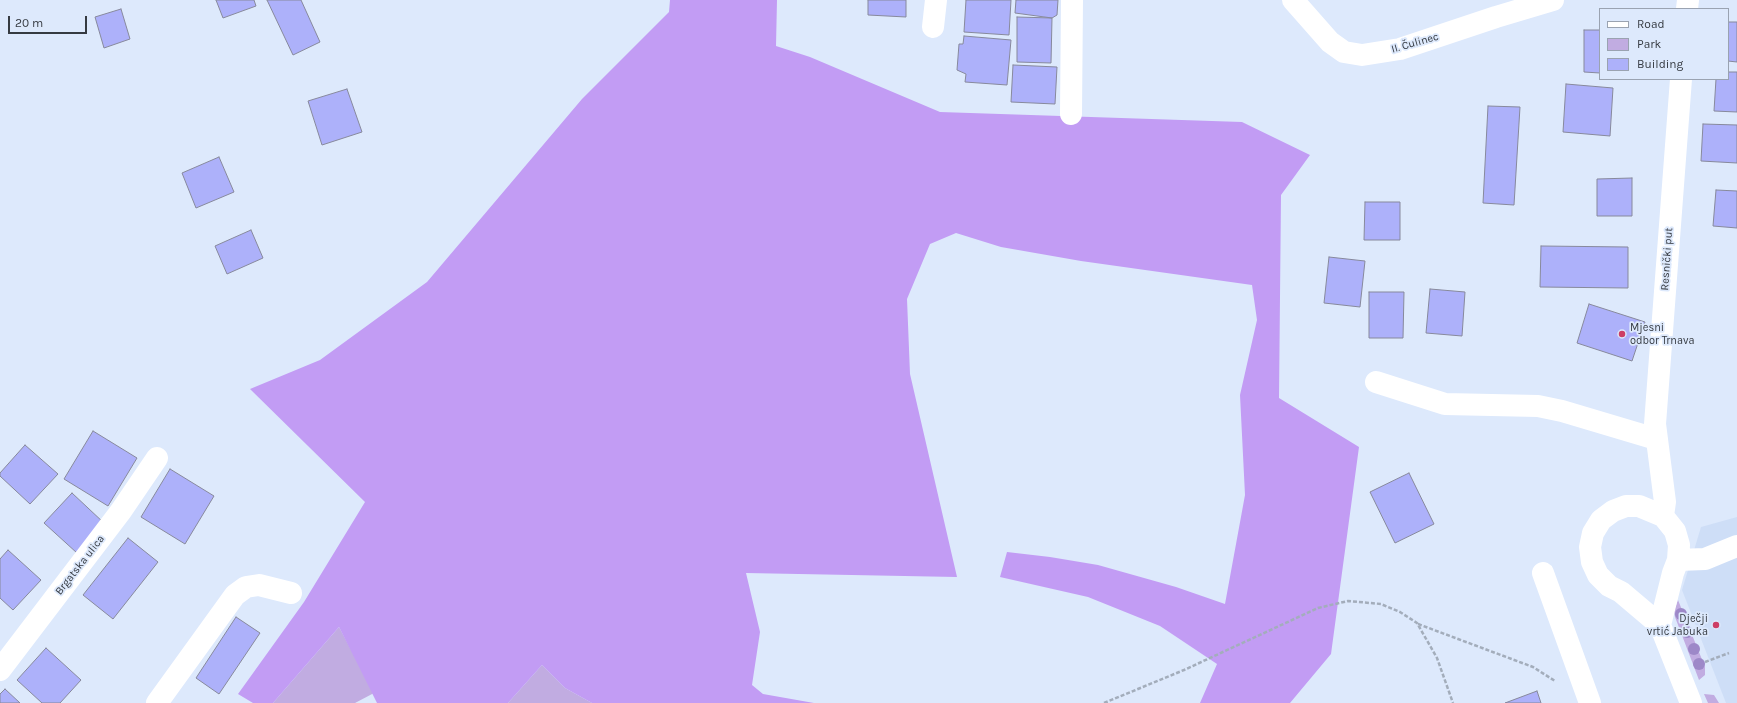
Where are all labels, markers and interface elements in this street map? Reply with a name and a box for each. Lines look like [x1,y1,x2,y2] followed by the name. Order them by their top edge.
[10,8,89,34] scale bar
[1599,8,1729,80] legend
[15,16,43,30] text: 20 m
[1637,17,1665,31] text: Road
[1390,30,1440,56] street label: II. Čulinec
[1637,37,1661,51] text: Park
[1637,57,1683,71] text: Building
[1658,227,1676,291] street label: Resnički put
[1630,321,1695,347] place label: Mjesni odbor Trnava
[1617,329,1627,339] marker: Mjesni odbor Trnava
[53,532,107,598] street label: Brgatska ulica
[1647,612,1708,638] place label: Dječji vrtić Jabuka
[1711,620,1721,630] marker: Dječji vrtić Jabuka

